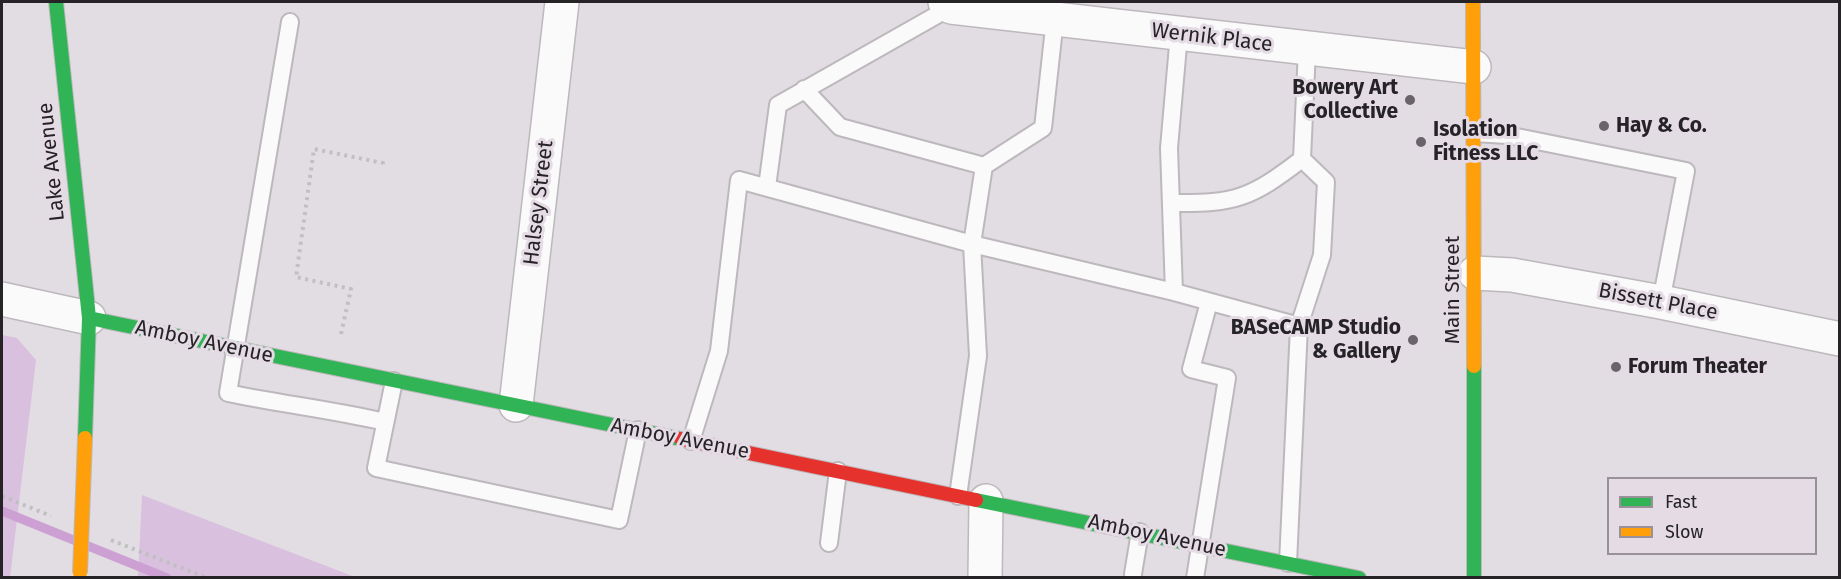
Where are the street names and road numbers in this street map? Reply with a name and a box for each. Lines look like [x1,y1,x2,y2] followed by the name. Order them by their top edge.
[1150,18,1274,58] street label: Wernik Place
[33,102,71,222] street label: Lake Avenue
[519,139,559,267] street label: Halsey Street
[1440,236,1466,344] street label: Main Street
[1596,278,1720,326] street label: Bissett Place
[133,315,275,369] street label: Amboy Avenue
[609,413,751,465] street label: Amboy Avenue
[1086,509,1228,563] street label: Amboy Avenue

